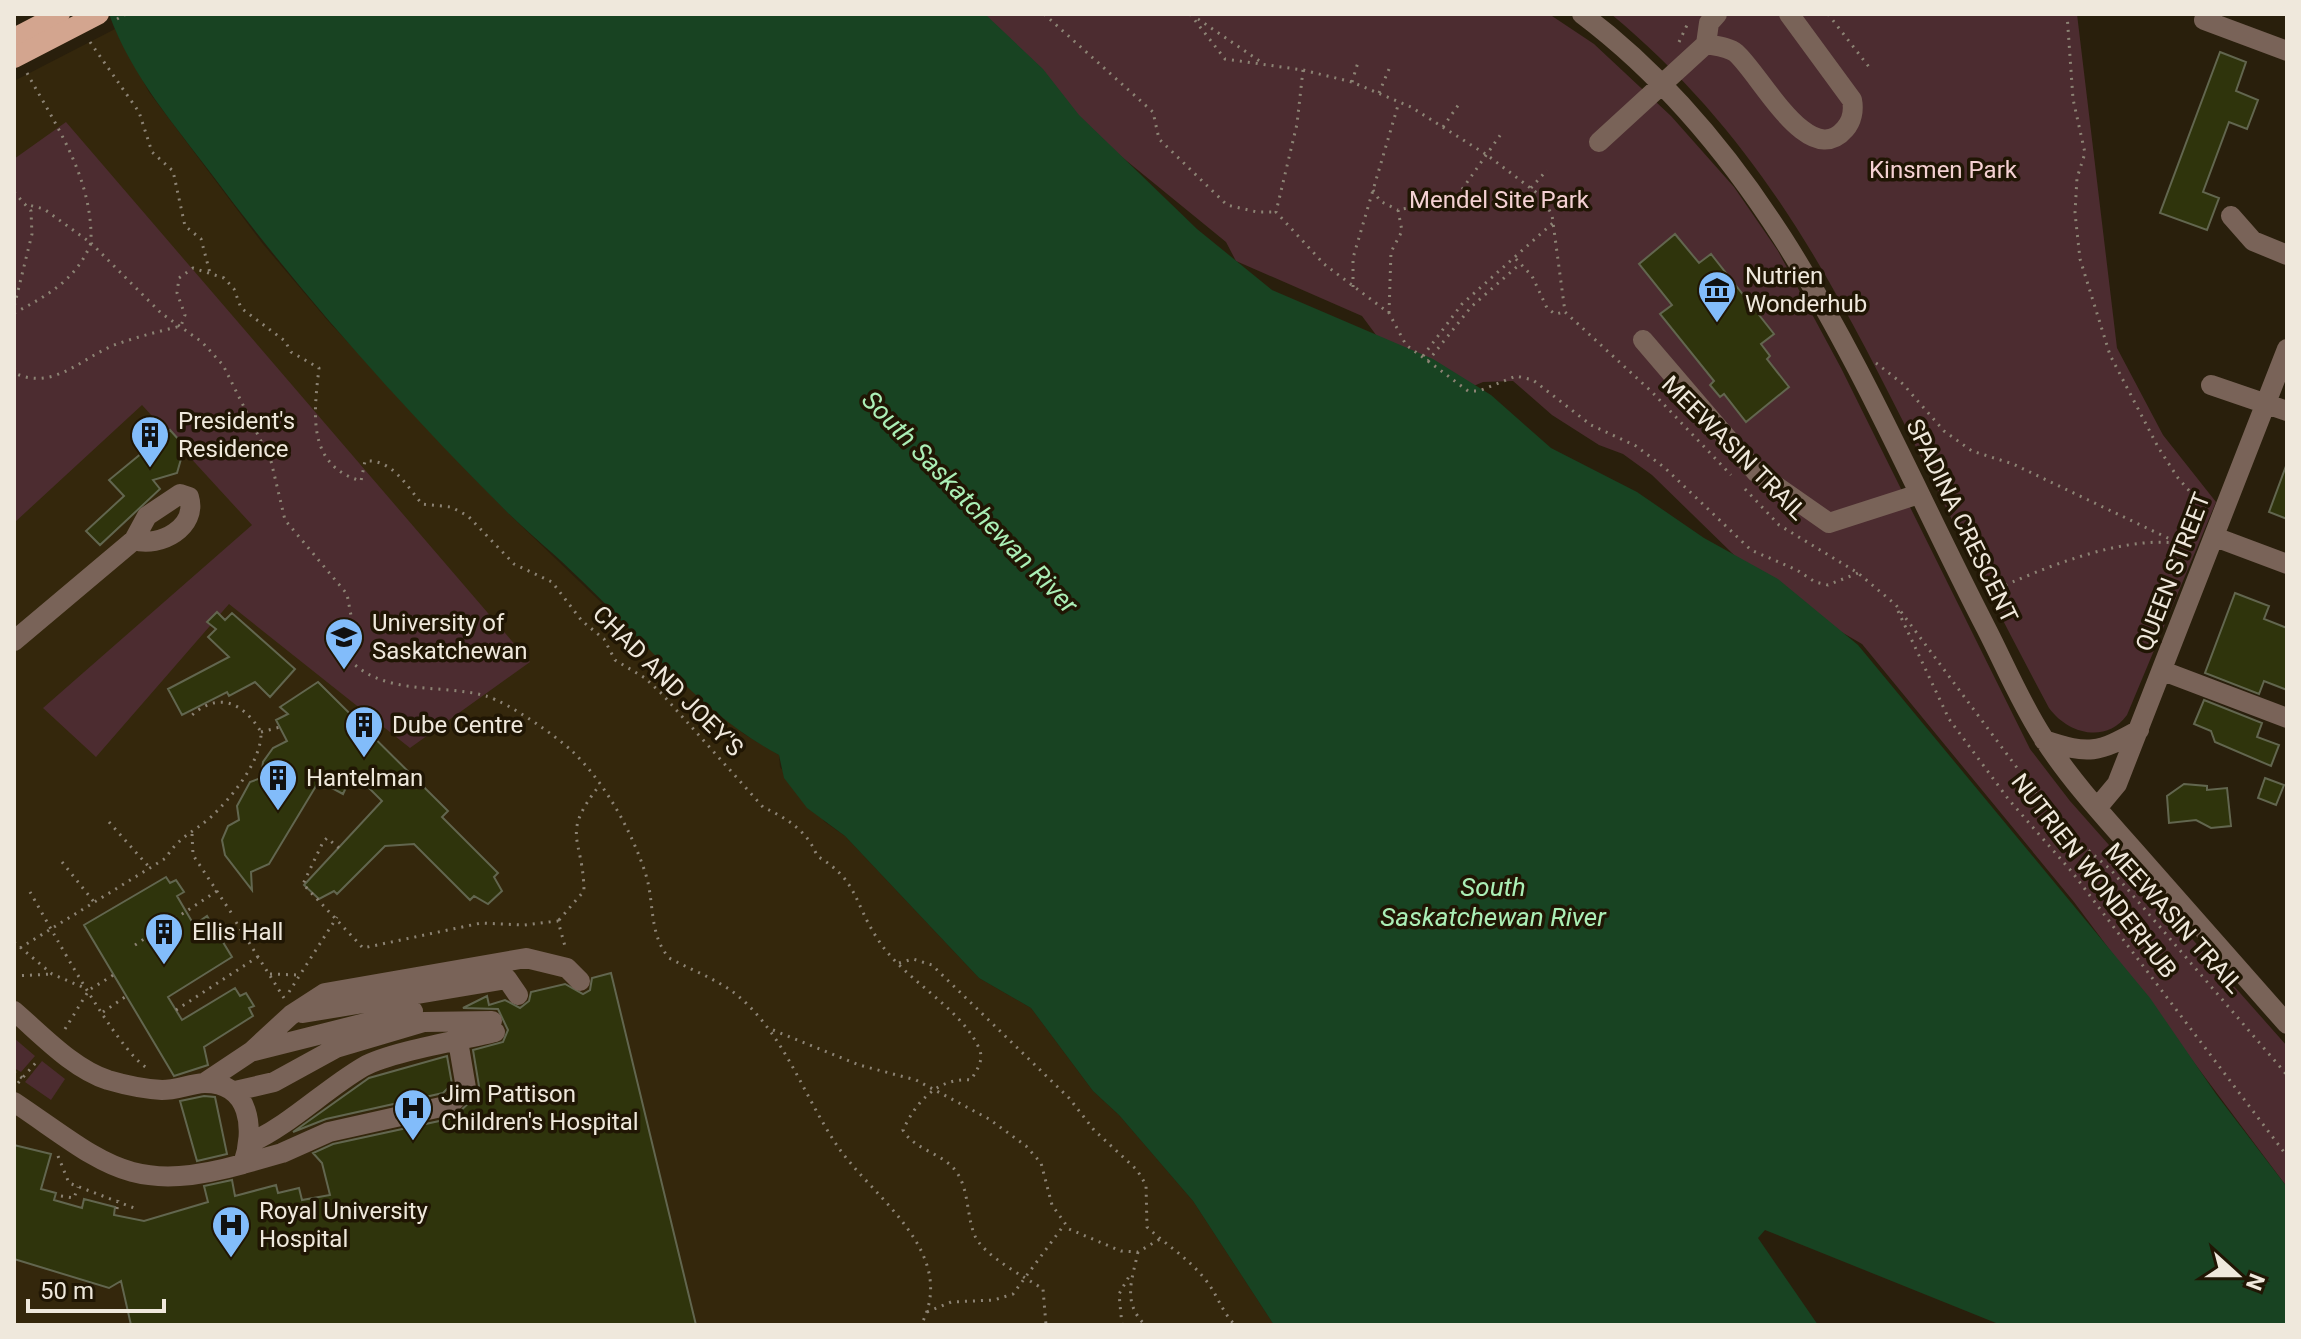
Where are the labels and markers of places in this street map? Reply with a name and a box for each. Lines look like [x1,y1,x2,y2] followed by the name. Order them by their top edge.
[1745,262,1867,318] place label: Nutrien Wonderhub
[1696,269,1738,324] museum icon: Nutrien Wonderhub
[178,407,295,463] place label: President's Residence
[129,414,171,469] building icon: President's Residence
[372,609,528,665] place label: University of Saskatchewan
[323,616,365,671] school or university icon: University of Saskatchewan
[343,704,385,759] building icon: Dube Centre
[392,711,523,739] place label: Dube Centre
[257,757,299,812] building icon: Hantelman
[306,764,423,792] place label: Hantelman
[143,911,185,966] building icon: Ellis Hall
[192,918,283,946] place label: Ellis Hall
[441,1080,639,1136] place label: Jim Pattison Children's Hospital
[392,1087,434,1142] hospital icon: Jim Pattison Children's Hospital
[259,1197,428,1253] place label: Royal University Hospital
[210,1204,252,1259] hospital icon: Royal University Hospital

